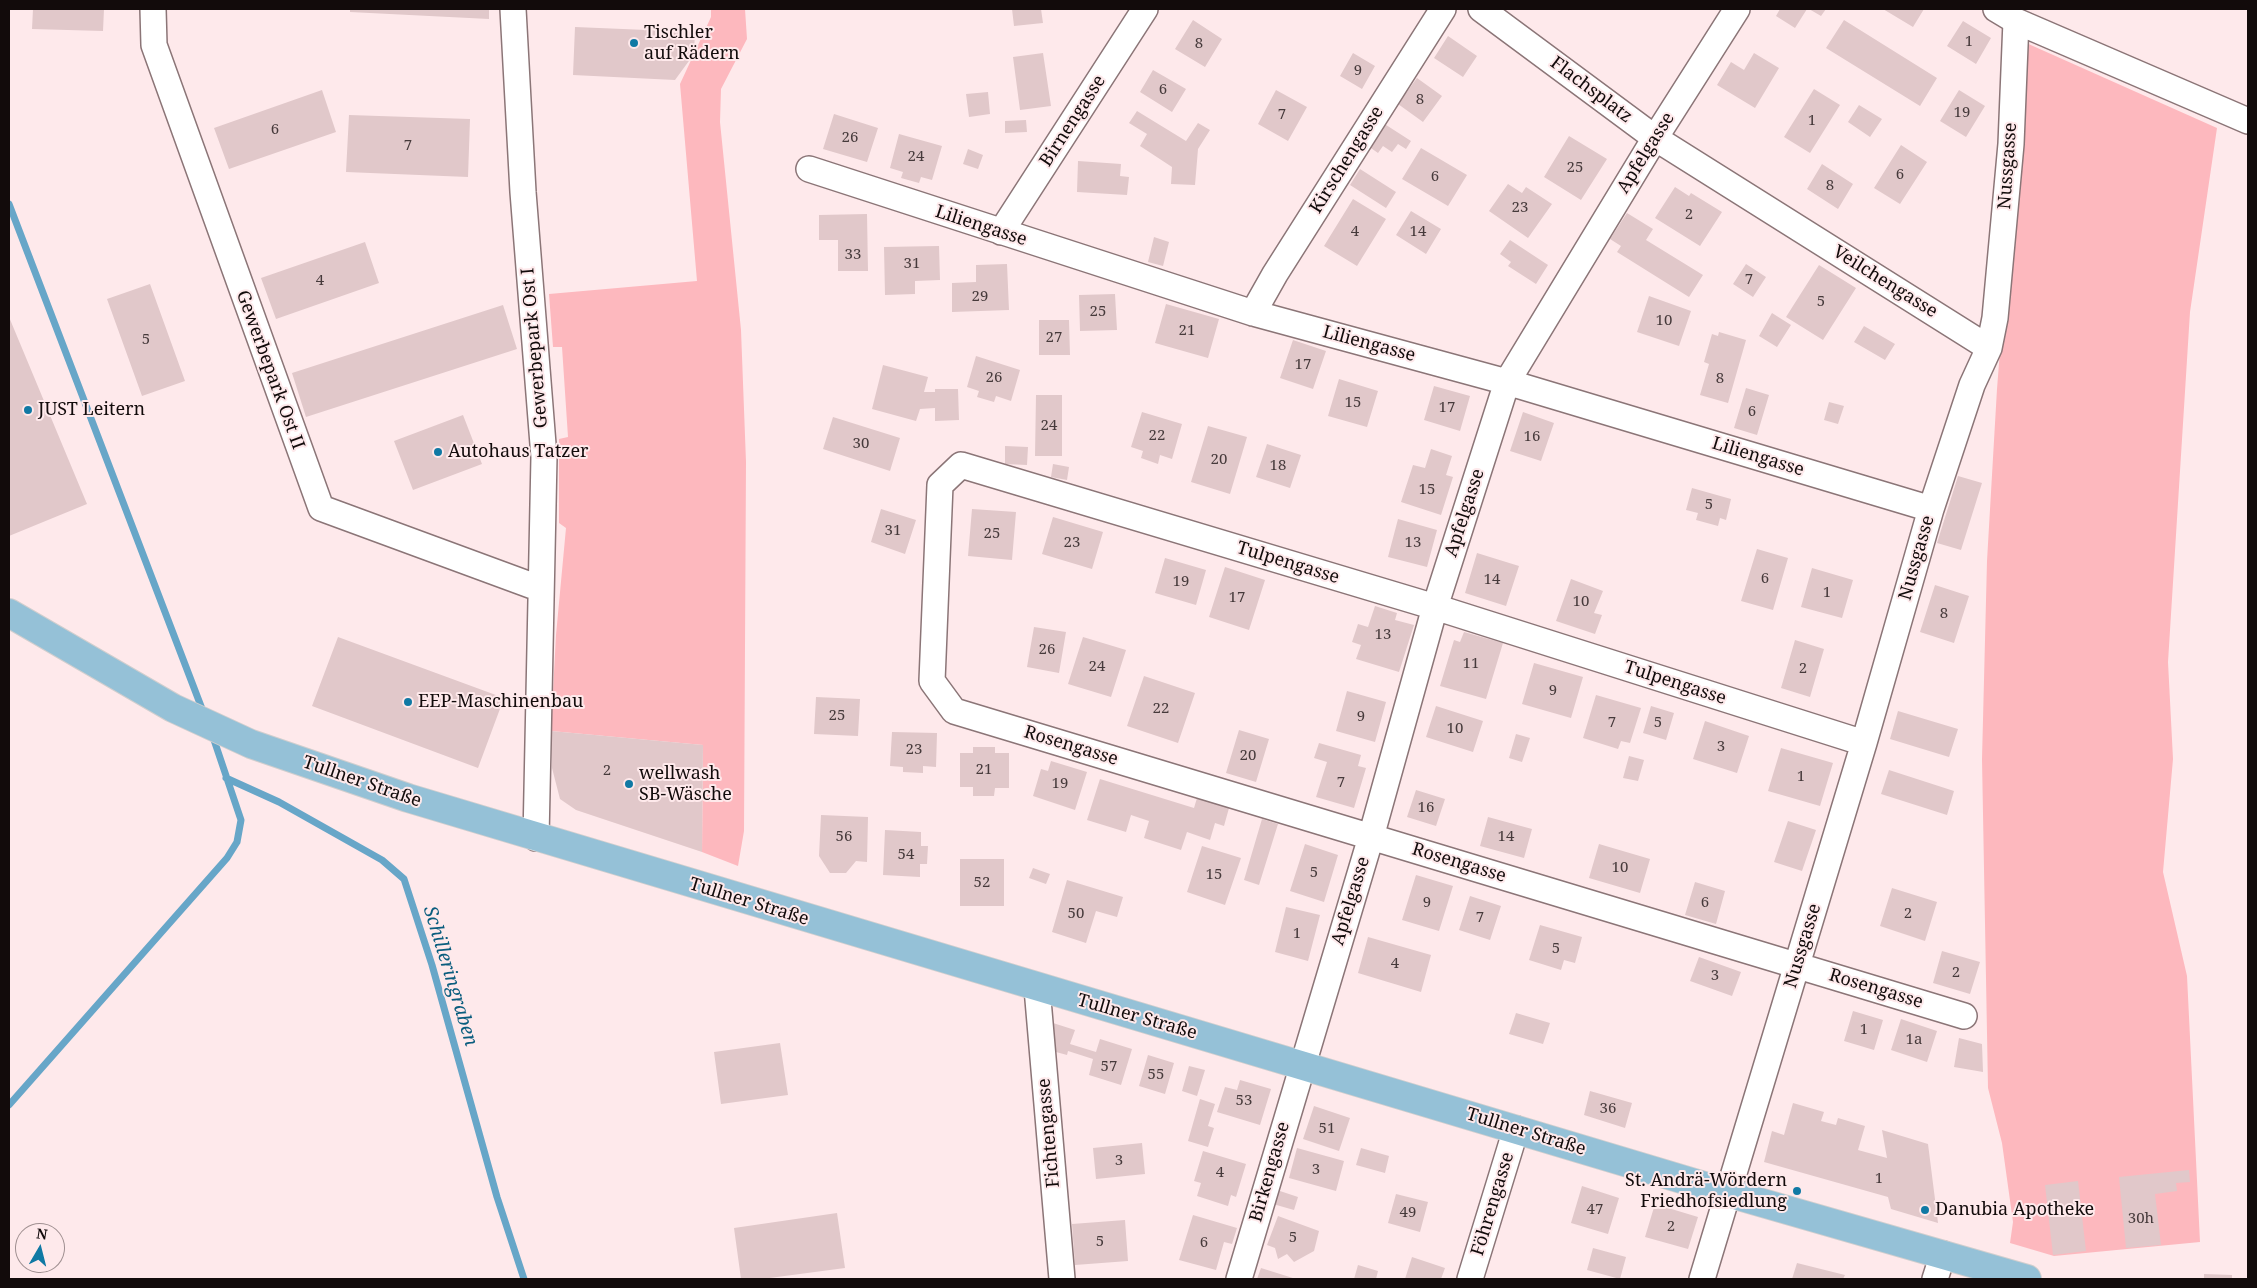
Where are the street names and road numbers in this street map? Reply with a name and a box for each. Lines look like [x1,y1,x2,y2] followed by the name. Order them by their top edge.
[1546,52,1636,128] street label: Flachsplatz
[1035,71,1111,171] street label: Birnengasse
[1305,102,1389,218] street label: Kirschengasse
[1613,109,1679,197] street label: Apfelgasse
[1994,122,2022,210] street label: Nussgasse
[932,201,1030,251] street label: Liliengasse
[1829,241,1941,323] street label: Veilchengasse
[517,267,553,429] street label: Gewerbepark Ost I
[231,288,309,452] street label: Gewerbepark Ost II
[1320,321,1418,367] street label: Liliengasse
[1709,433,1807,481] street label: Liliengasse
[1441,466,1489,560] street label: Apfelgasse
[1895,513,1939,603] street label: Nussgasse
[1234,537,1342,589] street label: Tulpengasse
[1621,656,1729,710] street label: Tulpengasse
[1021,721,1121,771] street label: Rosengasse
[300,752,424,812] street label: Tullner Straße
[1409,838,1509,888] street label: Rosengasse
[1327,854,1375,948] street label: Apfelgasse
[687,874,811,930] street label: Tullner Straße
[1780,901,1826,991] street label: Nussgasse
[1826,964,1926,1014] street label: Rosengasse
[1075,990,1199,1044] street label: Tullner Straße
[1033,1077,1065,1189] street label: Fichtengasse
[1464,1104,1588,1160] street label: Tullner Straße
[1245,1119,1295,1225] street label: Birkengasse
[1467,1150,1519,1258] street label: Föhrengasse

